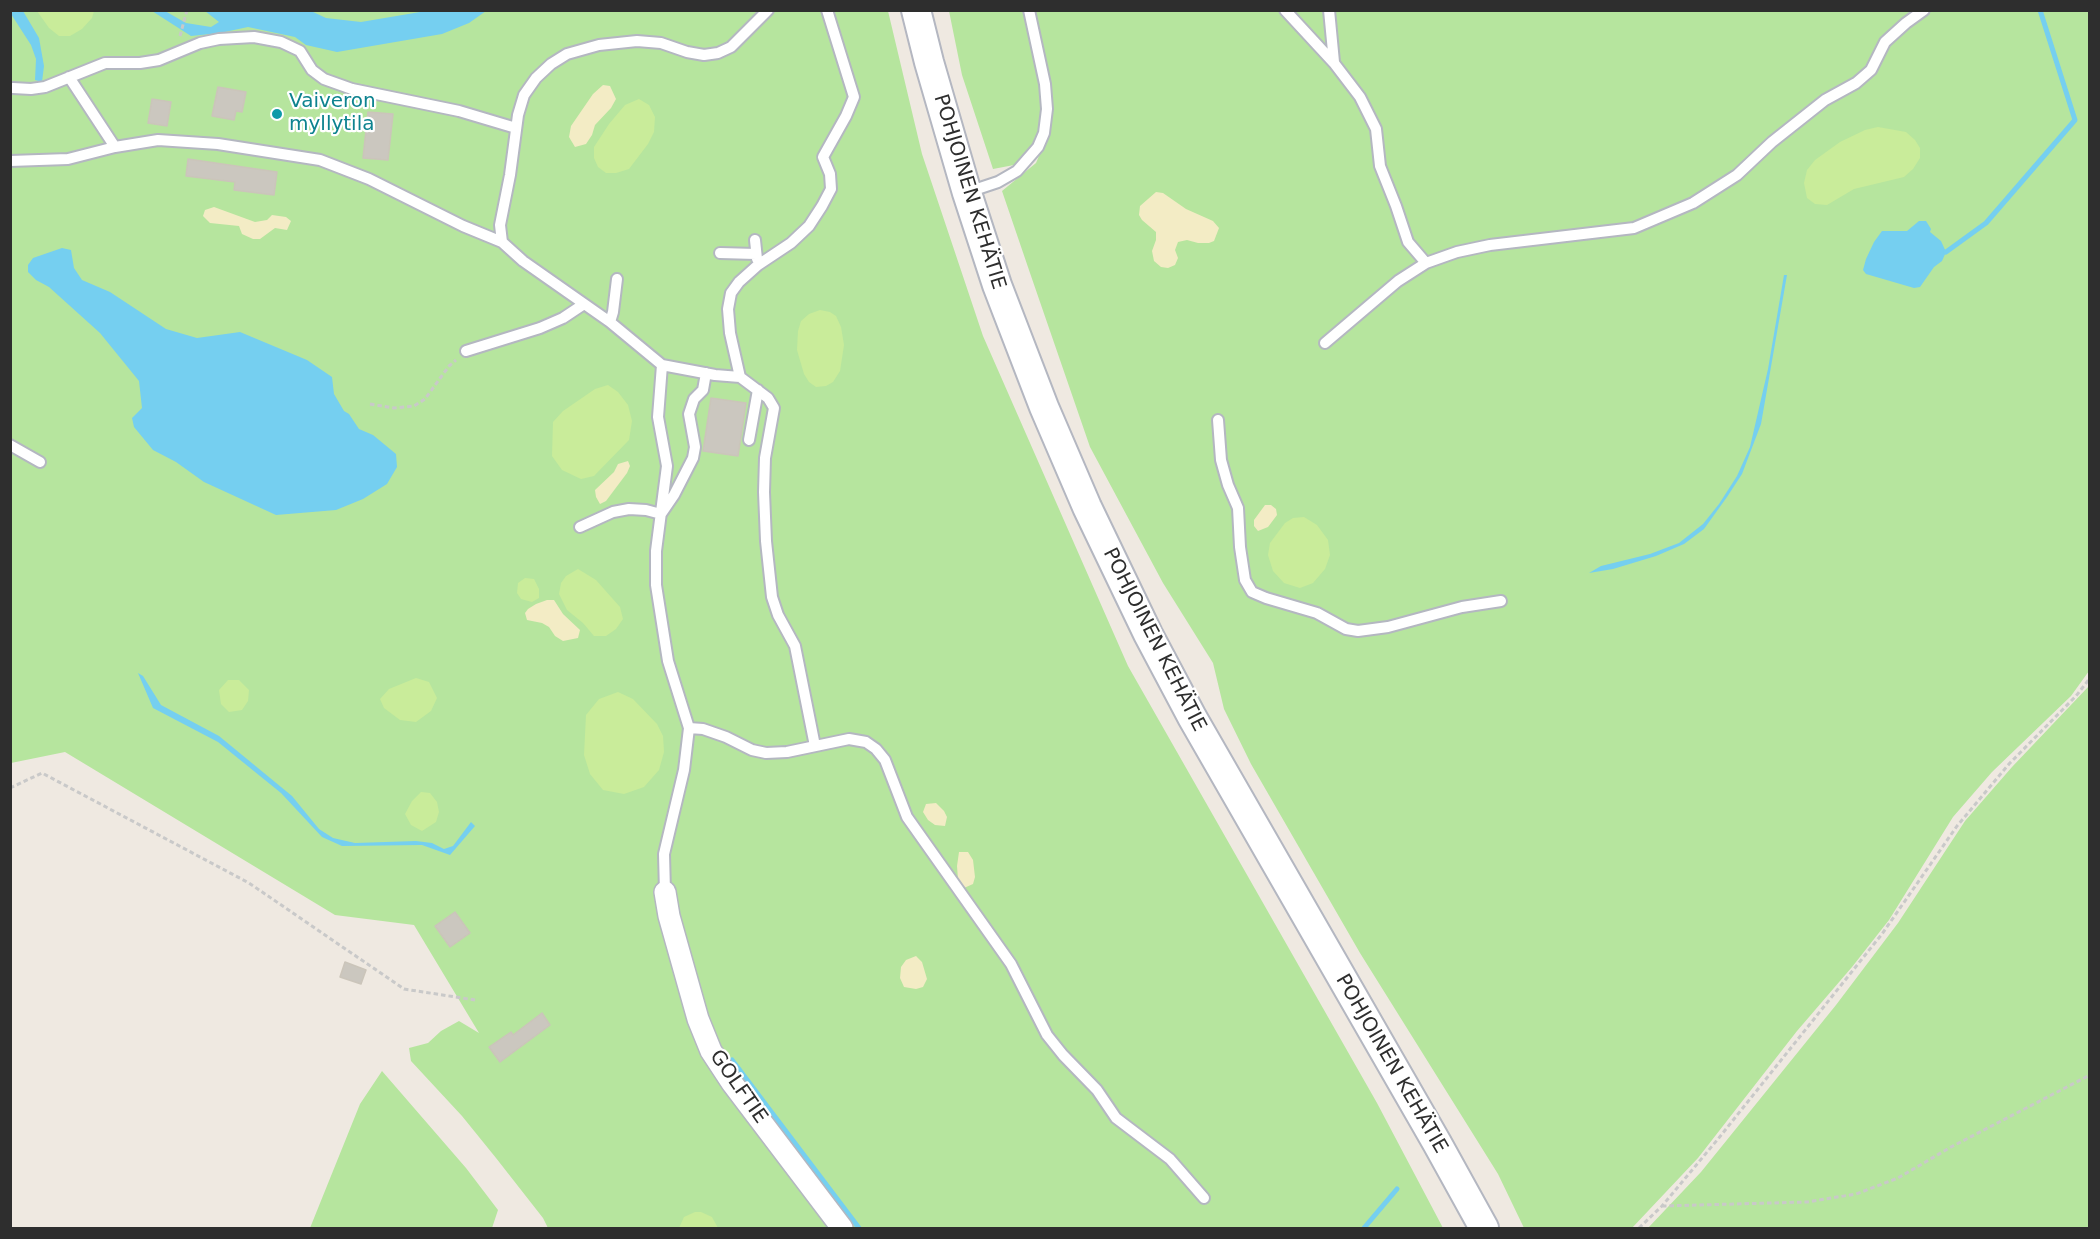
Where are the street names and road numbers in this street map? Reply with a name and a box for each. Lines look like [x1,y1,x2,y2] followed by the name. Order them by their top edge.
[928,91,1010,293] street label: POHJOINEN KEHÄTIE
[1097,544,1211,736] street label: POHJOINEN KEHÄTIE
[1330,970,1452,1158] street label: POHJOINEN KEHÄTIE
[704,1046,772,1128] street label: GOLFTIE

